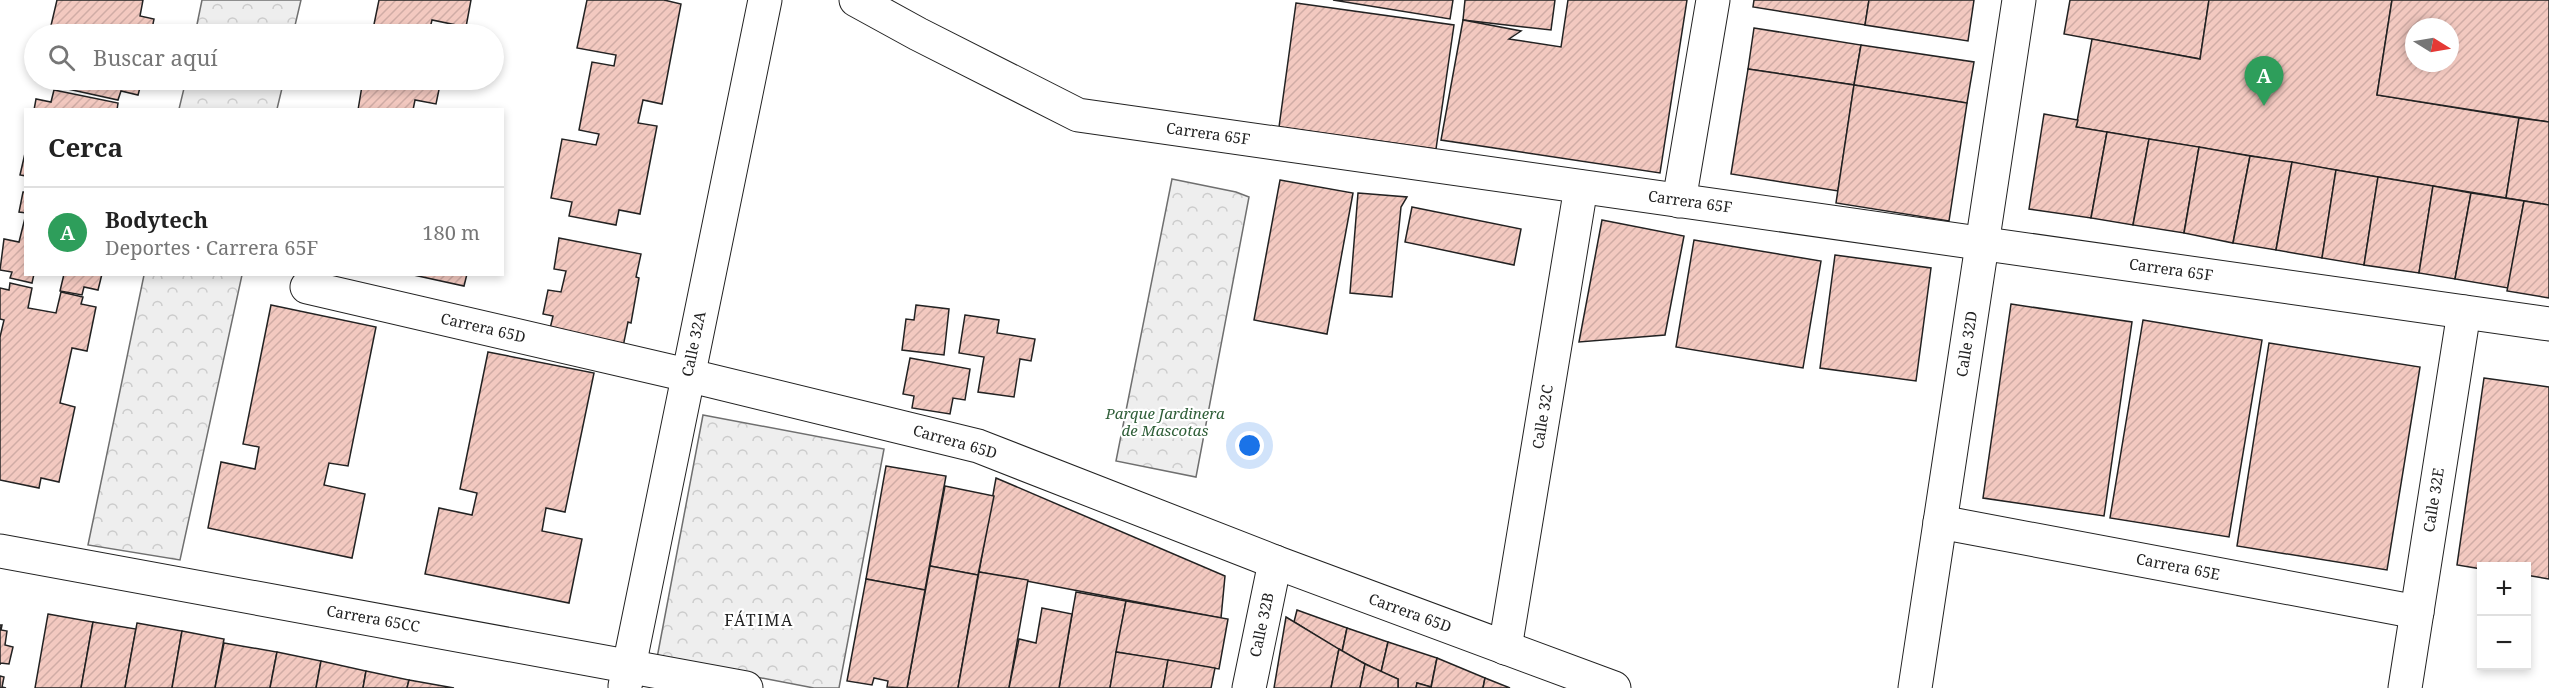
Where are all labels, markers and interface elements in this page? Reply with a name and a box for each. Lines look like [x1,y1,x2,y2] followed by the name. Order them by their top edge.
[2405,18,2459,72] north arrow
[24,24,504,90] search box
[45,41,78,74] icon: search
[93,42,217,72] text: Buscar aquí
[2244,57,2284,106] pin: A
[1165,117,1252,149] street label: Carrera 65F
[48,129,123,165] text: Cerca
[1647,185,1734,217] street label: Carrera 65F
[105,204,208,234] text: Bodytech
[60,219,75,246] text: A
[422,219,480,246] text: 180 m
[105,234,318,261] text: Deportes · Carrera 65F
[2128,253,2215,285] street label: Carrera 65F
[439,308,528,347] street label: Carrera 65D
[676,309,710,378] street label: Calle 32A
[1951,309,1981,378] street label: Calle 32D
[1527,383,1557,450] street label: Calle 32C
[1104,403,1225,440] park label: Parque Jardinera de Mascotas
[911,419,1000,463] street label: Carrera 65D
[1235,431,1264,460] your location
[2418,466,2448,534] street label: Calle 32E
[2135,548,2222,584] street label: Carrera 65E
[2477,562,2531,670] map controls
[2477,562,2531,616] button: +
[1366,588,1455,636] street label: Carrera 65D
[1244,591,1278,659] street label: Calle 32B
[325,600,421,636] street label: Carrera 65CC
[724,609,794,631] district label: FÁTIMA
[2477,616,2531,670] button: −

